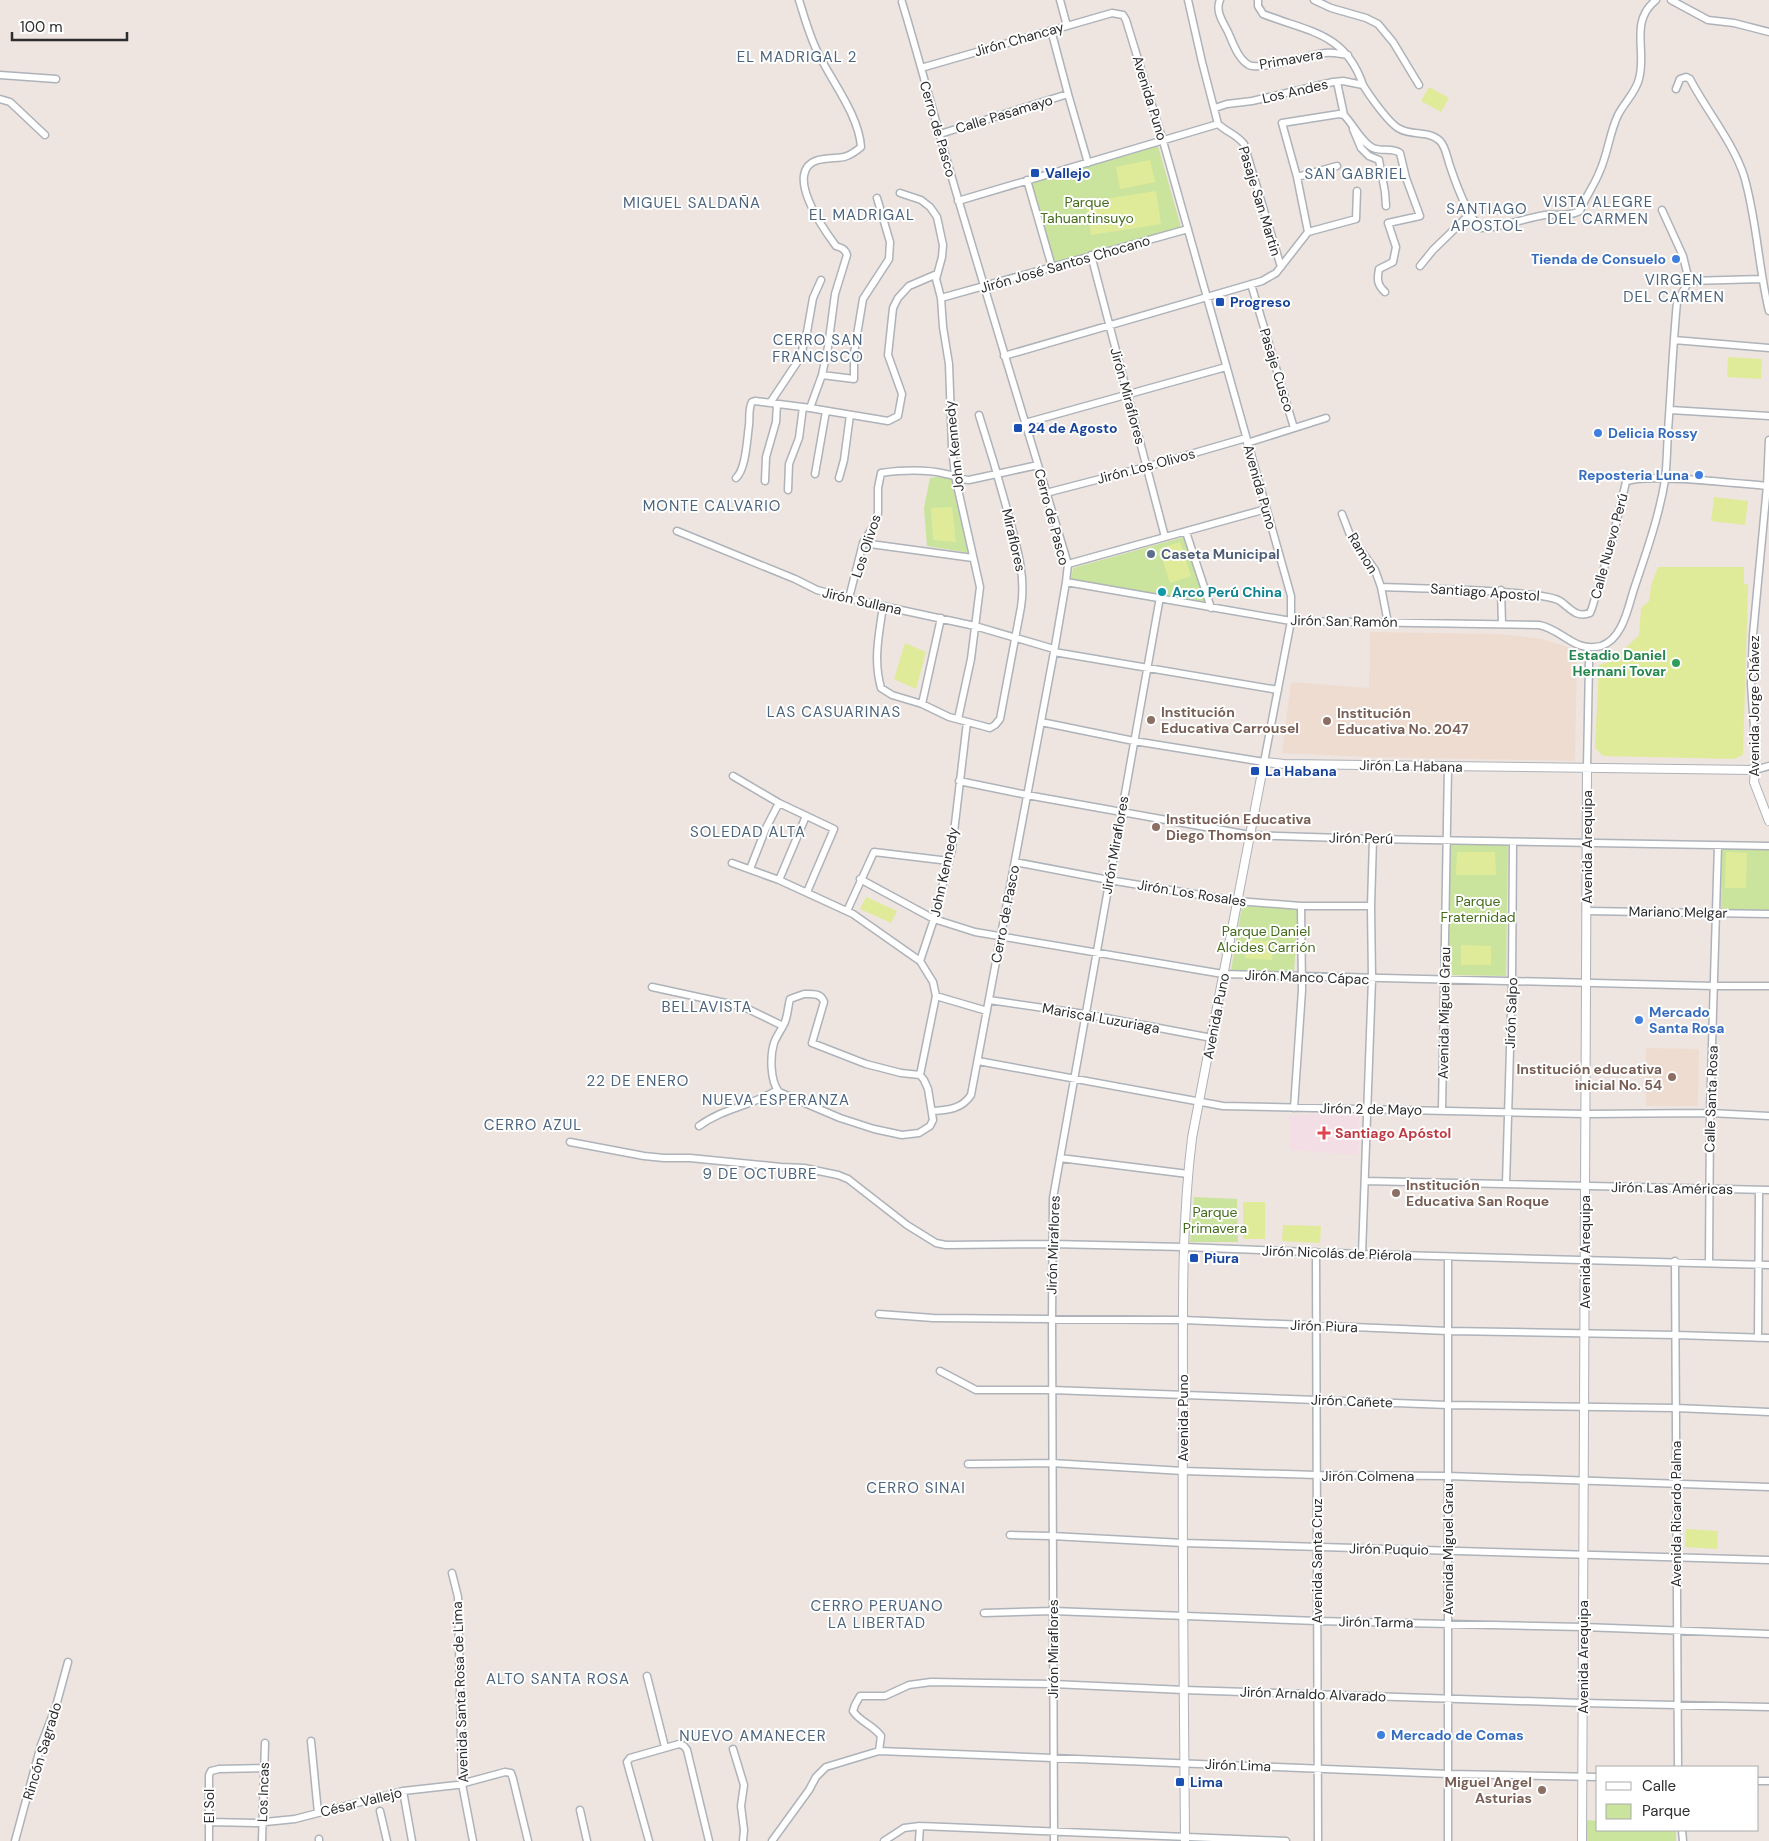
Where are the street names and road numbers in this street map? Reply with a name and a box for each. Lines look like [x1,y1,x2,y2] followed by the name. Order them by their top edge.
[972,18,1066,60] street label: Jirón Chancay
[1258,45,1324,73] street label: Primavera
[1129,54,1171,142] street label: Avenida Puno
[1260,75,1330,107] street label: Los Andes
[916,79,960,179] street label: Cerro de Pasco
[953,91,1055,137] street label: Calle Pasamayo
[1235,144,1285,258] street label: Pasaje San Martin
[978,231,1152,297] street label: Jirón José Santos Chocano
[1256,326,1298,414] street label: Pasaje Cusco
[1106,346,1150,446] street label: Jirón Miraflores
[940,399,968,492] street label: John Kennedy
[1239,442,1281,532] street label: Avenida Puno
[1095,444,1197,488] street label: Jirón Los Olivos
[1030,467,1074,567] street label: Cerro de Pasco
[1586,491,1632,601] street label: Calle Nuevo Perú
[998,507,1030,573] street label: Miraflores
[847,512,885,580] street label: Los Olivos
[1344,529,1382,577] street label: Ramon
[1430,579,1540,605] street label: Santiago Apostol
[821,583,903,619] street label: Jirón Sullana
[1290,611,1398,631] street label: Jirón San Ramón
[1745,635,1763,777] street label: Avenida Jorge Chávez
[1359,756,1463,776] street label: Jirón La Habana
[1578,790,1596,904] street label: Avenida Arequipa
[1098,795,1132,895] street label: Jirón Miraflores
[926,825,962,919] street label: John Kennedy
[1329,828,1393,848] street label: Jirón Perú
[987,864,1023,964] street label: Cerro de Pasco
[1136,875,1248,911] street label: Jirón Los Rosales
[1628,902,1728,922] street label: Mariano Melgar
[1434,947,1454,1079] street label: Avenida Miguel Grau
[1244,966,1370,988] street label: Jirón Manco Cápac
[1199,971,1233,1061] street label: Avenida Puno
[1501,977,1521,1049] street label: Jirón Salpo
[1041,999,1161,1037] street label: Mariscal Luzuriaga
[1700,1045,1722,1153] street label: Calle Santa Rosa
[1320,1099,1422,1119] street label: Jirón 2 de Mayo
[1611,1178,1733,1198] street label: Jirón Las Américas
[1042,1195,1064,1295] street label: Jirón Miraflores
[1576,1195,1594,1309] street label: Avenida Arequipa
[1262,1241,1412,1265] street label: Jirón Nicolás de Piérola
[1290,1316,1358,1336] street label: Jirón Piura
[1174,1374,1192,1462] street label: Avenida Puno
[1311,1391,1393,1411] street label: Jirón Cañete
[1667,1441,1685,1587] street label: Avenida Ricardo Palma
[1322,1467,1414,1485] street label: Jirón Colmena
[1439,1483,1457,1615] street label: Avenida Miguel Grau
[1308,1498,1326,1624] street label: Avenida Santa Cruz
[1349,1539,1429,1559] street label: Jirón Puquio
[1044,1599,1062,1699] street label: Jirón Miraflores
[1574,1600,1592,1714] street label: Avenida Arequipa
[448,1601,472,1783] street label: Avenida Santa Rosa de Lima
[1338,1612,1414,1632] street label: Jirón Tarma
[1240,1682,1386,1706] street label: Jirón Arnaldo Alvarado
[19,1700,65,1802] street label: Rincón Sagrado
[1205,1755,1271,1775] street label: Jirón Lima
[253,1762,273,1822] street label: Los Incas
[318,1783,404,1821] street label: César Vallejo
[200,1789,218,1823] street label: El Sol

